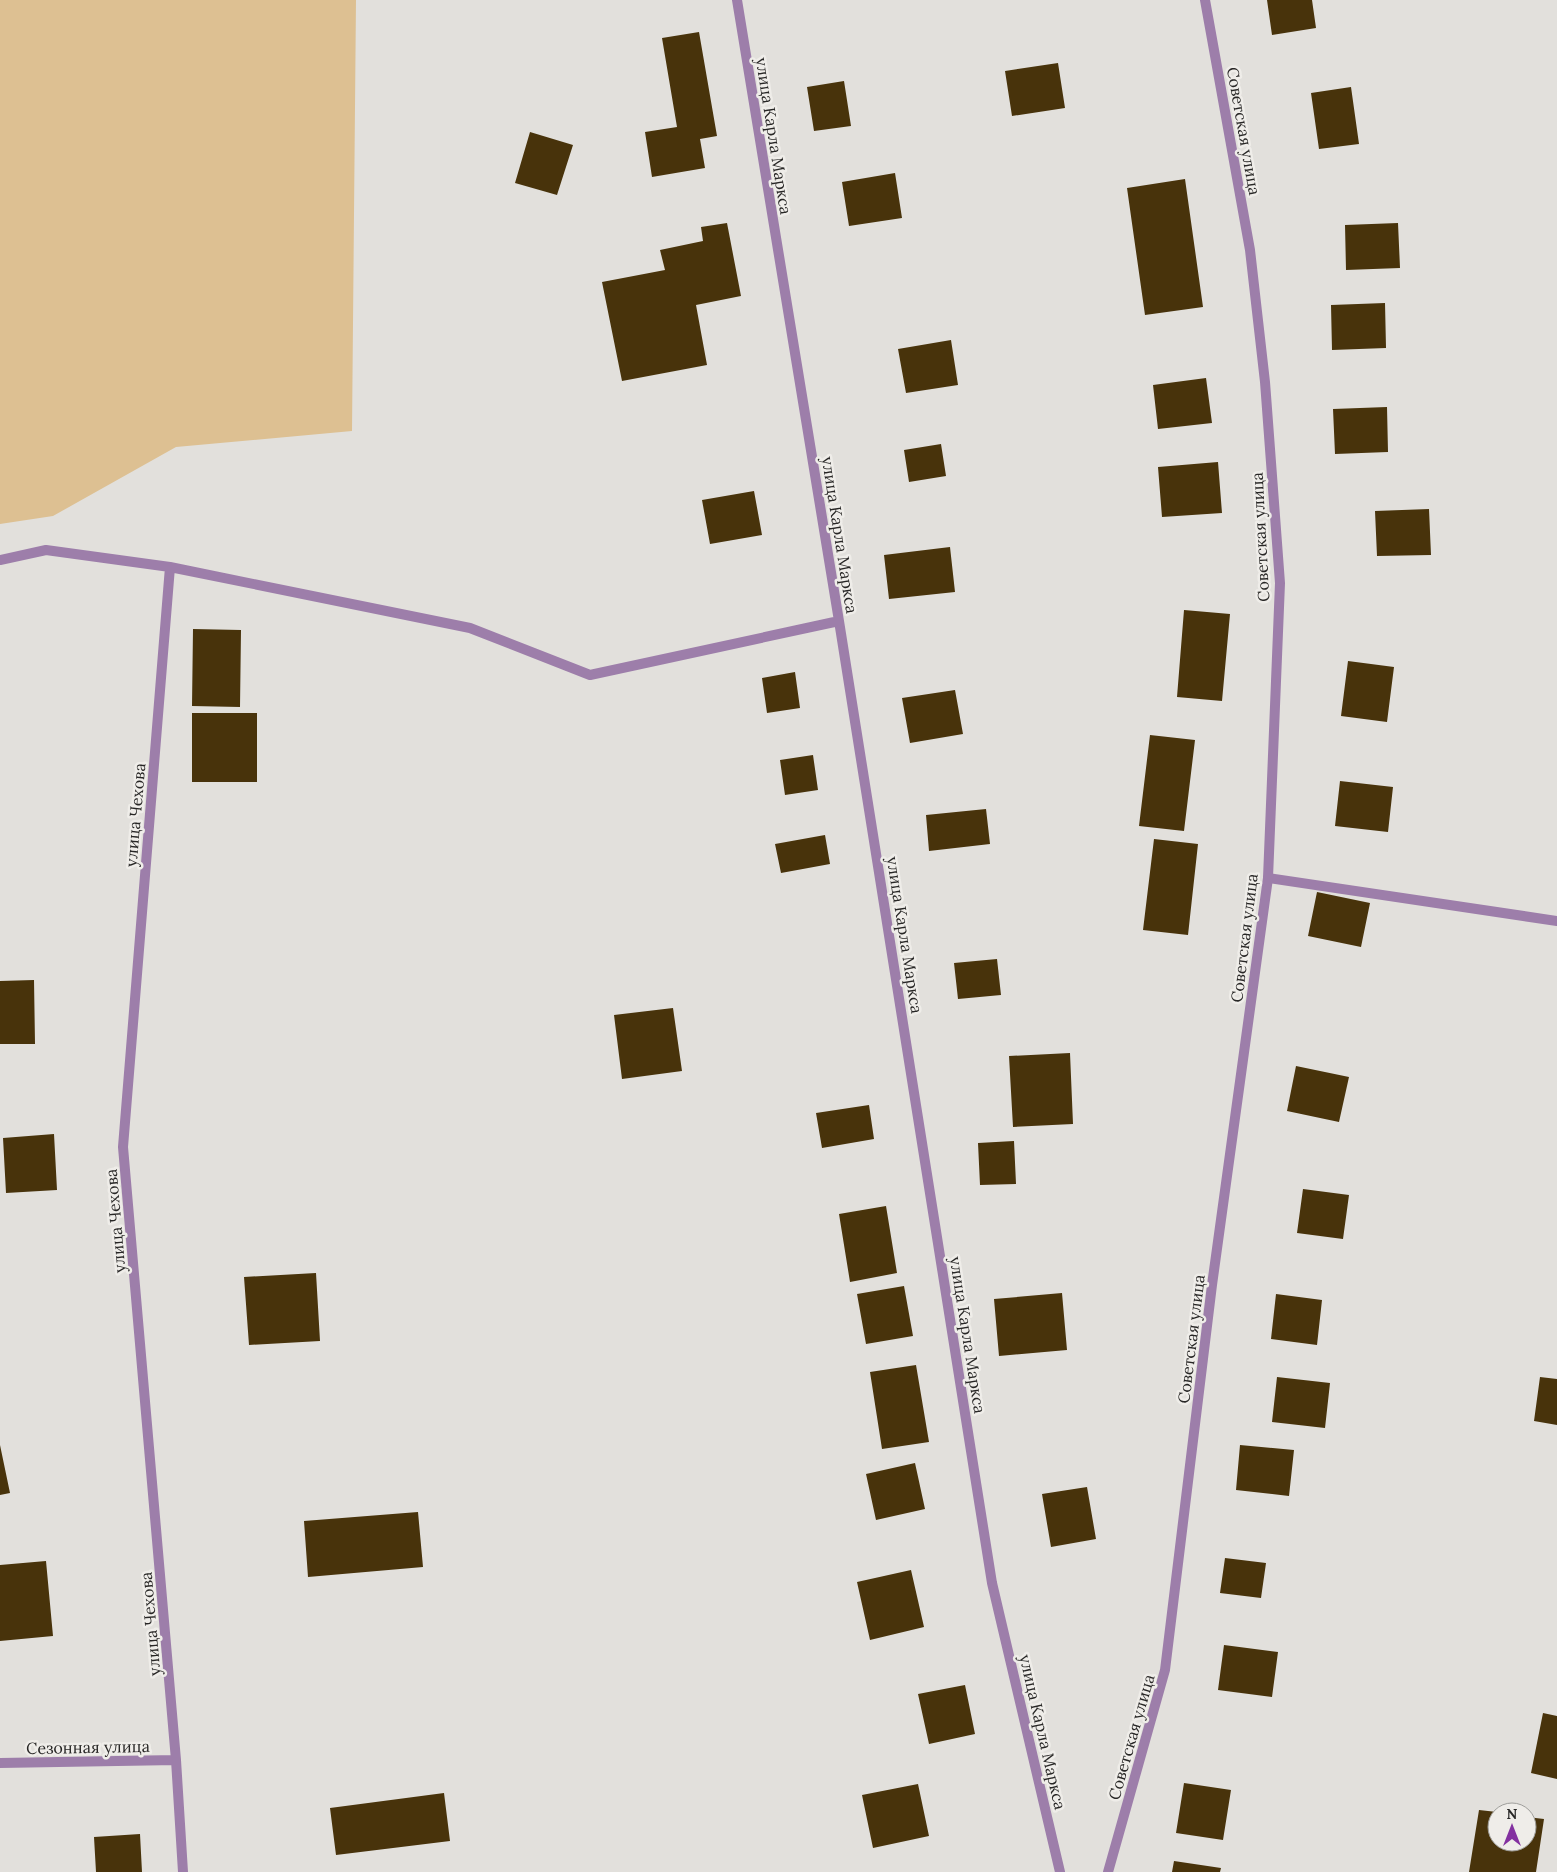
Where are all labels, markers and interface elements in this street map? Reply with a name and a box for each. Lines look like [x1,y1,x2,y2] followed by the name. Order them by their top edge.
[752,56,796,216] street label: улица Карла Маркса
[1223,65,1265,197] street label: Советская улица
[818,455,862,615] street label: улица Карла Маркса
[1247,472,1273,602] street label: Советская улица
[120,762,150,868] street label: улица Чехова
[883,855,927,1015] street label: улица Карла Маркса
[1226,872,1262,1004] street label: Советская улица
[100,1168,130,1274] street label: улица Чехова
[946,1255,990,1415] street label: улица Карла Маркса
[1173,1273,1209,1405] street label: Советская улица
[135,1571,165,1677] street label: улица Чехова
[1015,1652,1071,1812] street label: улица Карла Маркса
[1104,1672,1158,1802] street label: Советская улица
[26,1736,150,1758] street label: Сезонная улица
[1487,1802,1537,1852] north arrow
[1507,1805,1518,1823] text: N

